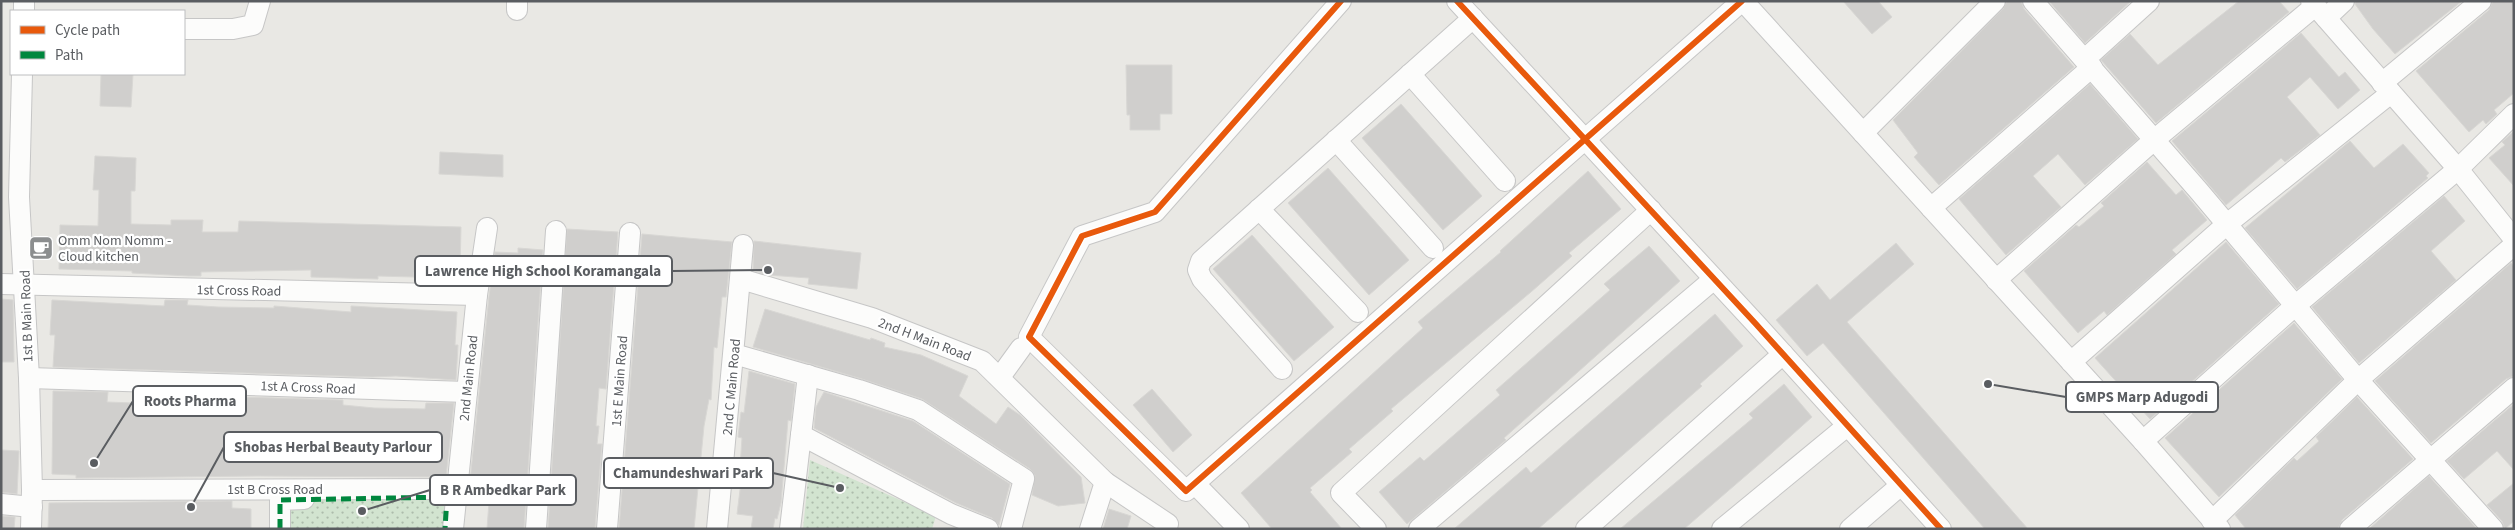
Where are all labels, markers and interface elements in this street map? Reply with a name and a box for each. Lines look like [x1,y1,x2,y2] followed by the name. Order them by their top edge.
[10,10,185,75] legend
[55,20,120,41] text: Cycle path
[55,45,83,66] text: Path
[58,231,171,267] place label: Omm Nom Nomm - Cloud kitchen
[28,235,54,261] cafe icon: Omm Nom Nomm - Cloud kitchen
[415,256,672,286] callout: Lawrence High School Koramangala
[425,261,661,282] text: Lawrence High School Koramangala
[15,269,39,362] street label: 1st B Main Road
[196,280,282,302] street label: 1st Cross Road
[875,313,974,367] street label: 2nd H Main Road
[455,334,483,422] street label: 2nd Main Road
[607,335,633,427] street label: 1st E Main Road
[718,338,746,436] street label: 2nd C Main Road
[260,376,356,400] street label: 1st A Cross Road
[2066,382,2218,412] callout: GMPS Marp Adugodi
[133,386,246,416] callout: Roots Pharma
[2076,387,2208,408] text: GMPS Marp Adugodi
[144,391,236,412] text: Roots Pharma
[224,432,442,462] callout: Shobas Herbal Beauty Parlour
[234,437,432,458] text: Shobas Herbal Beauty Parlour
[604,458,773,488] callout: Chamundeshwari Park
[613,463,764,484] text: Chamundeshwari Park
[430,475,576,505] callout: B R Ambedkar Park
[227,480,323,500] street label: 1st B Cross Road
[440,480,567,501] text: B R Ambedkar Park

